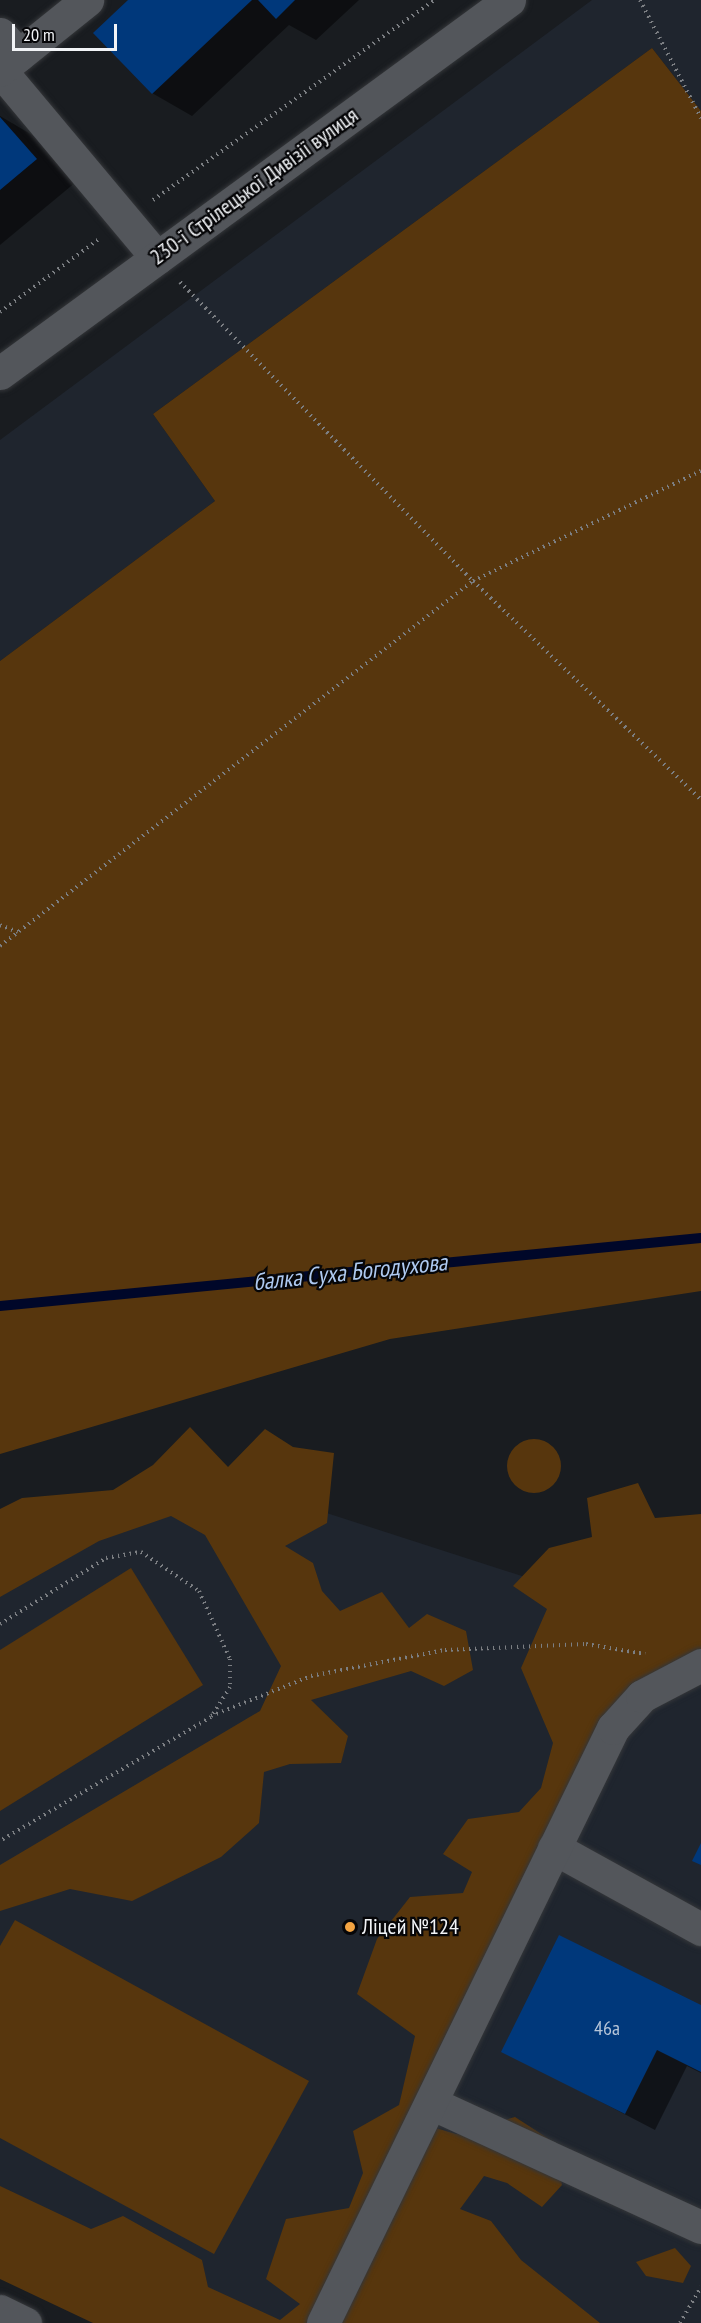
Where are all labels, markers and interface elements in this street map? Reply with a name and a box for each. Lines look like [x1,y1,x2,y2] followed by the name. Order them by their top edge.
[15,12,120,50] scale bar
[23,23,55,46] text: 20 m
[145,102,363,270] street label: 230-ї Стрілецької Дивізії вулиця
[252,1247,448,1297] water label: балка Суха Богодухова
[362,1914,459,1940] place label: Ліцей №124
[343,1920,357,1934] marker: Ліцей №124
[594,2016,620,2040] house number: 46а

